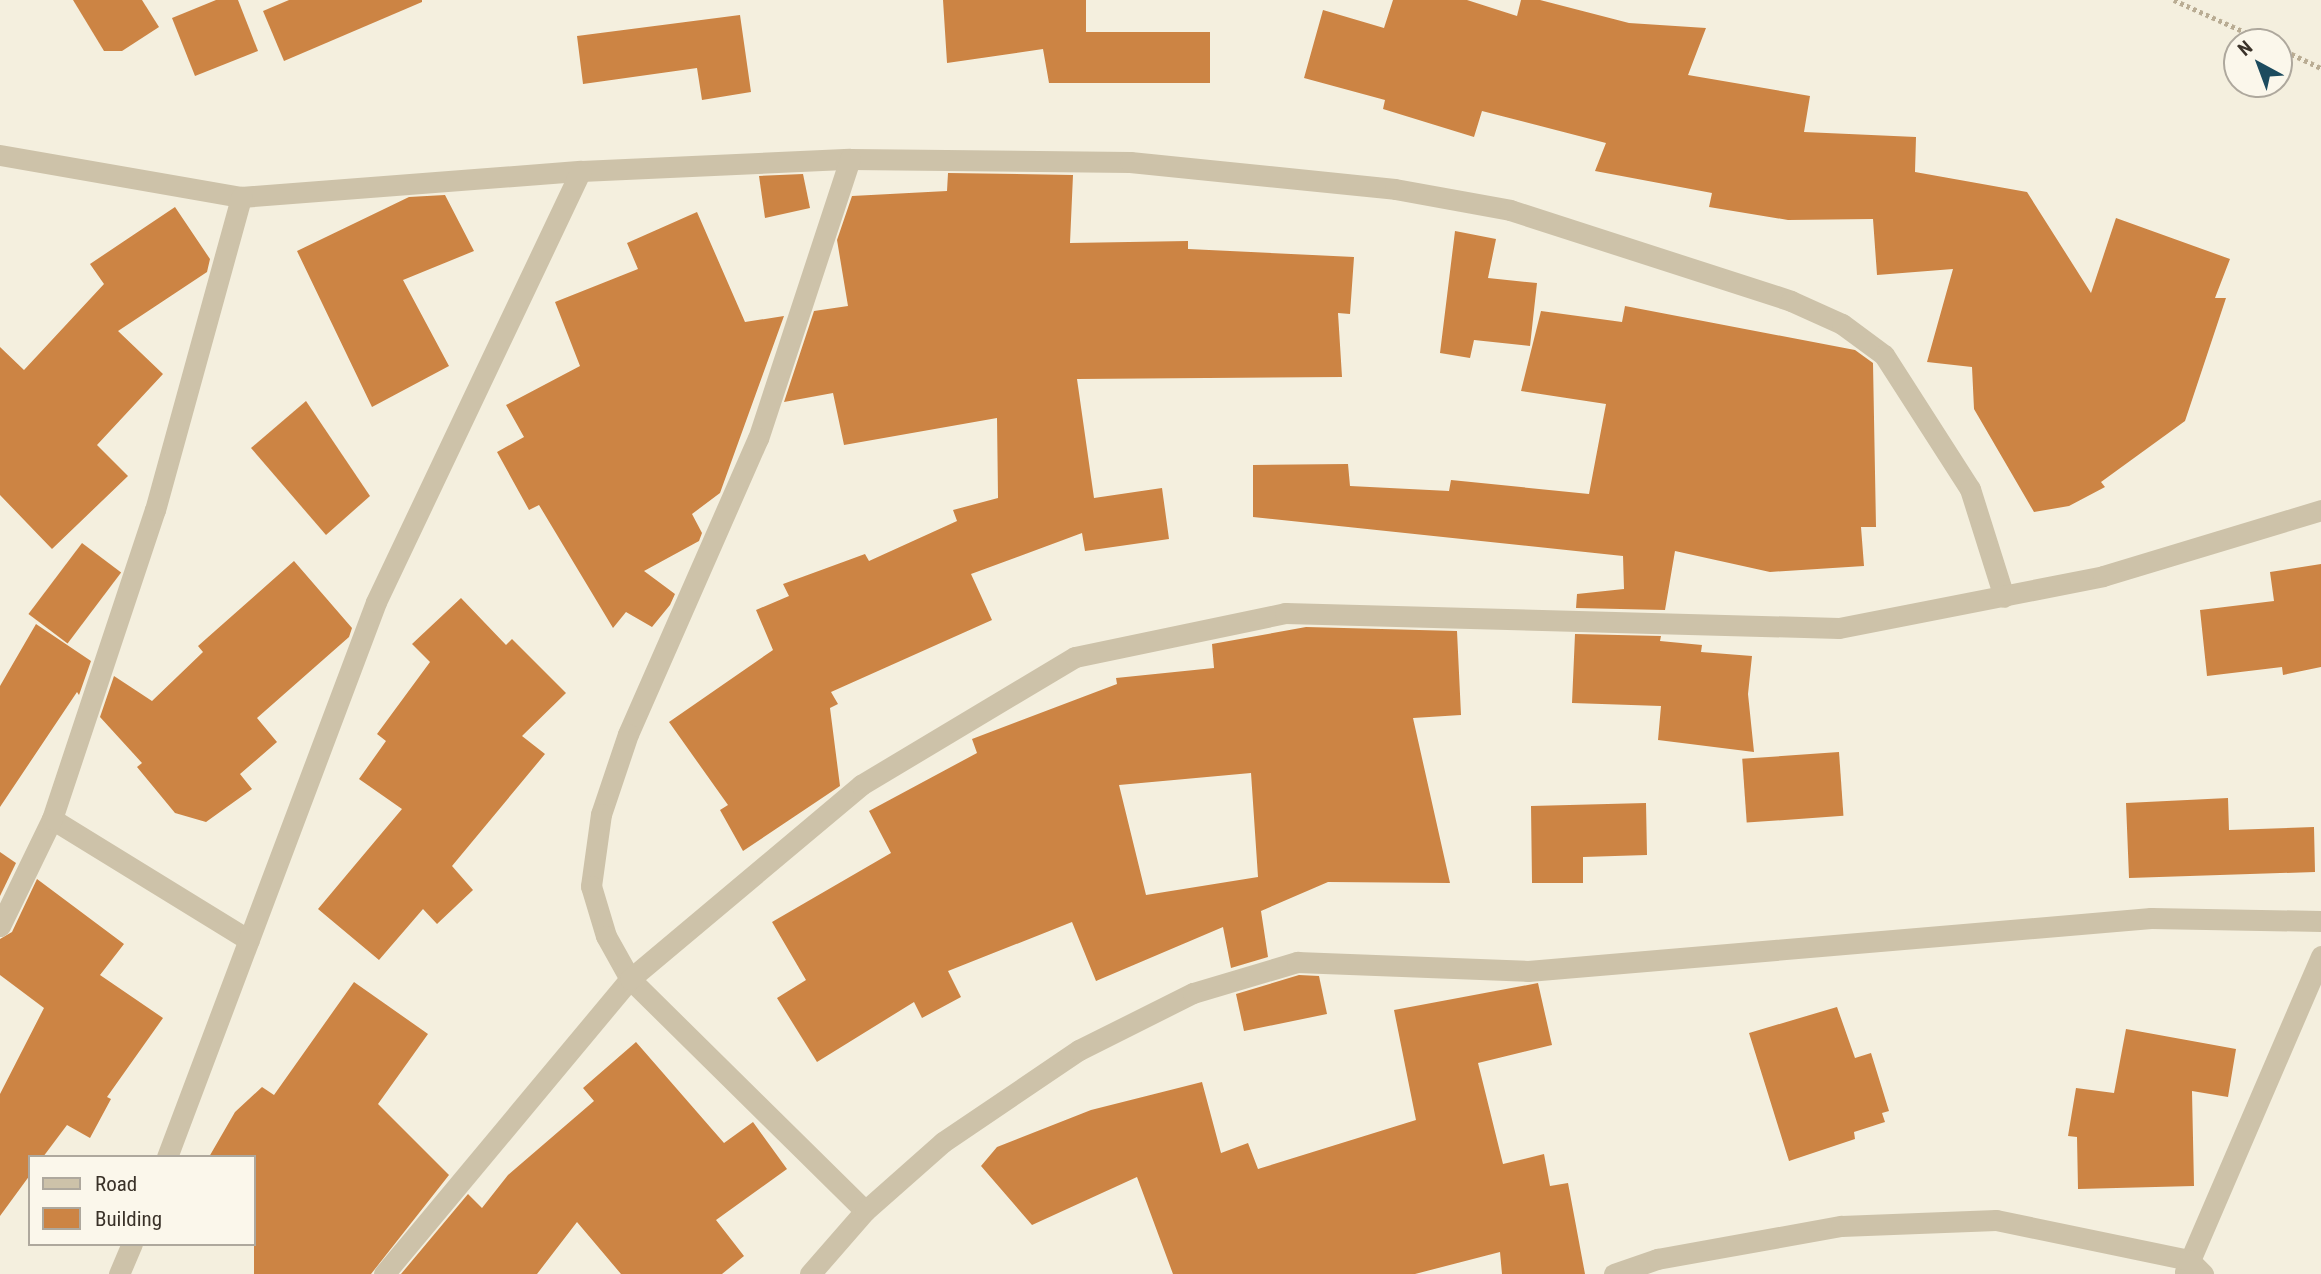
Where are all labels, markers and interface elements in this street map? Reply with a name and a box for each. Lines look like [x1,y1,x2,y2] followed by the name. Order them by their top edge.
[2223,28,2293,98] north arrow
[2233,36,2257,61] text: N
[28,1155,256,1246] legend
[95,1172,137,1196] text: Road
[95,1207,162,1231] text: Building

